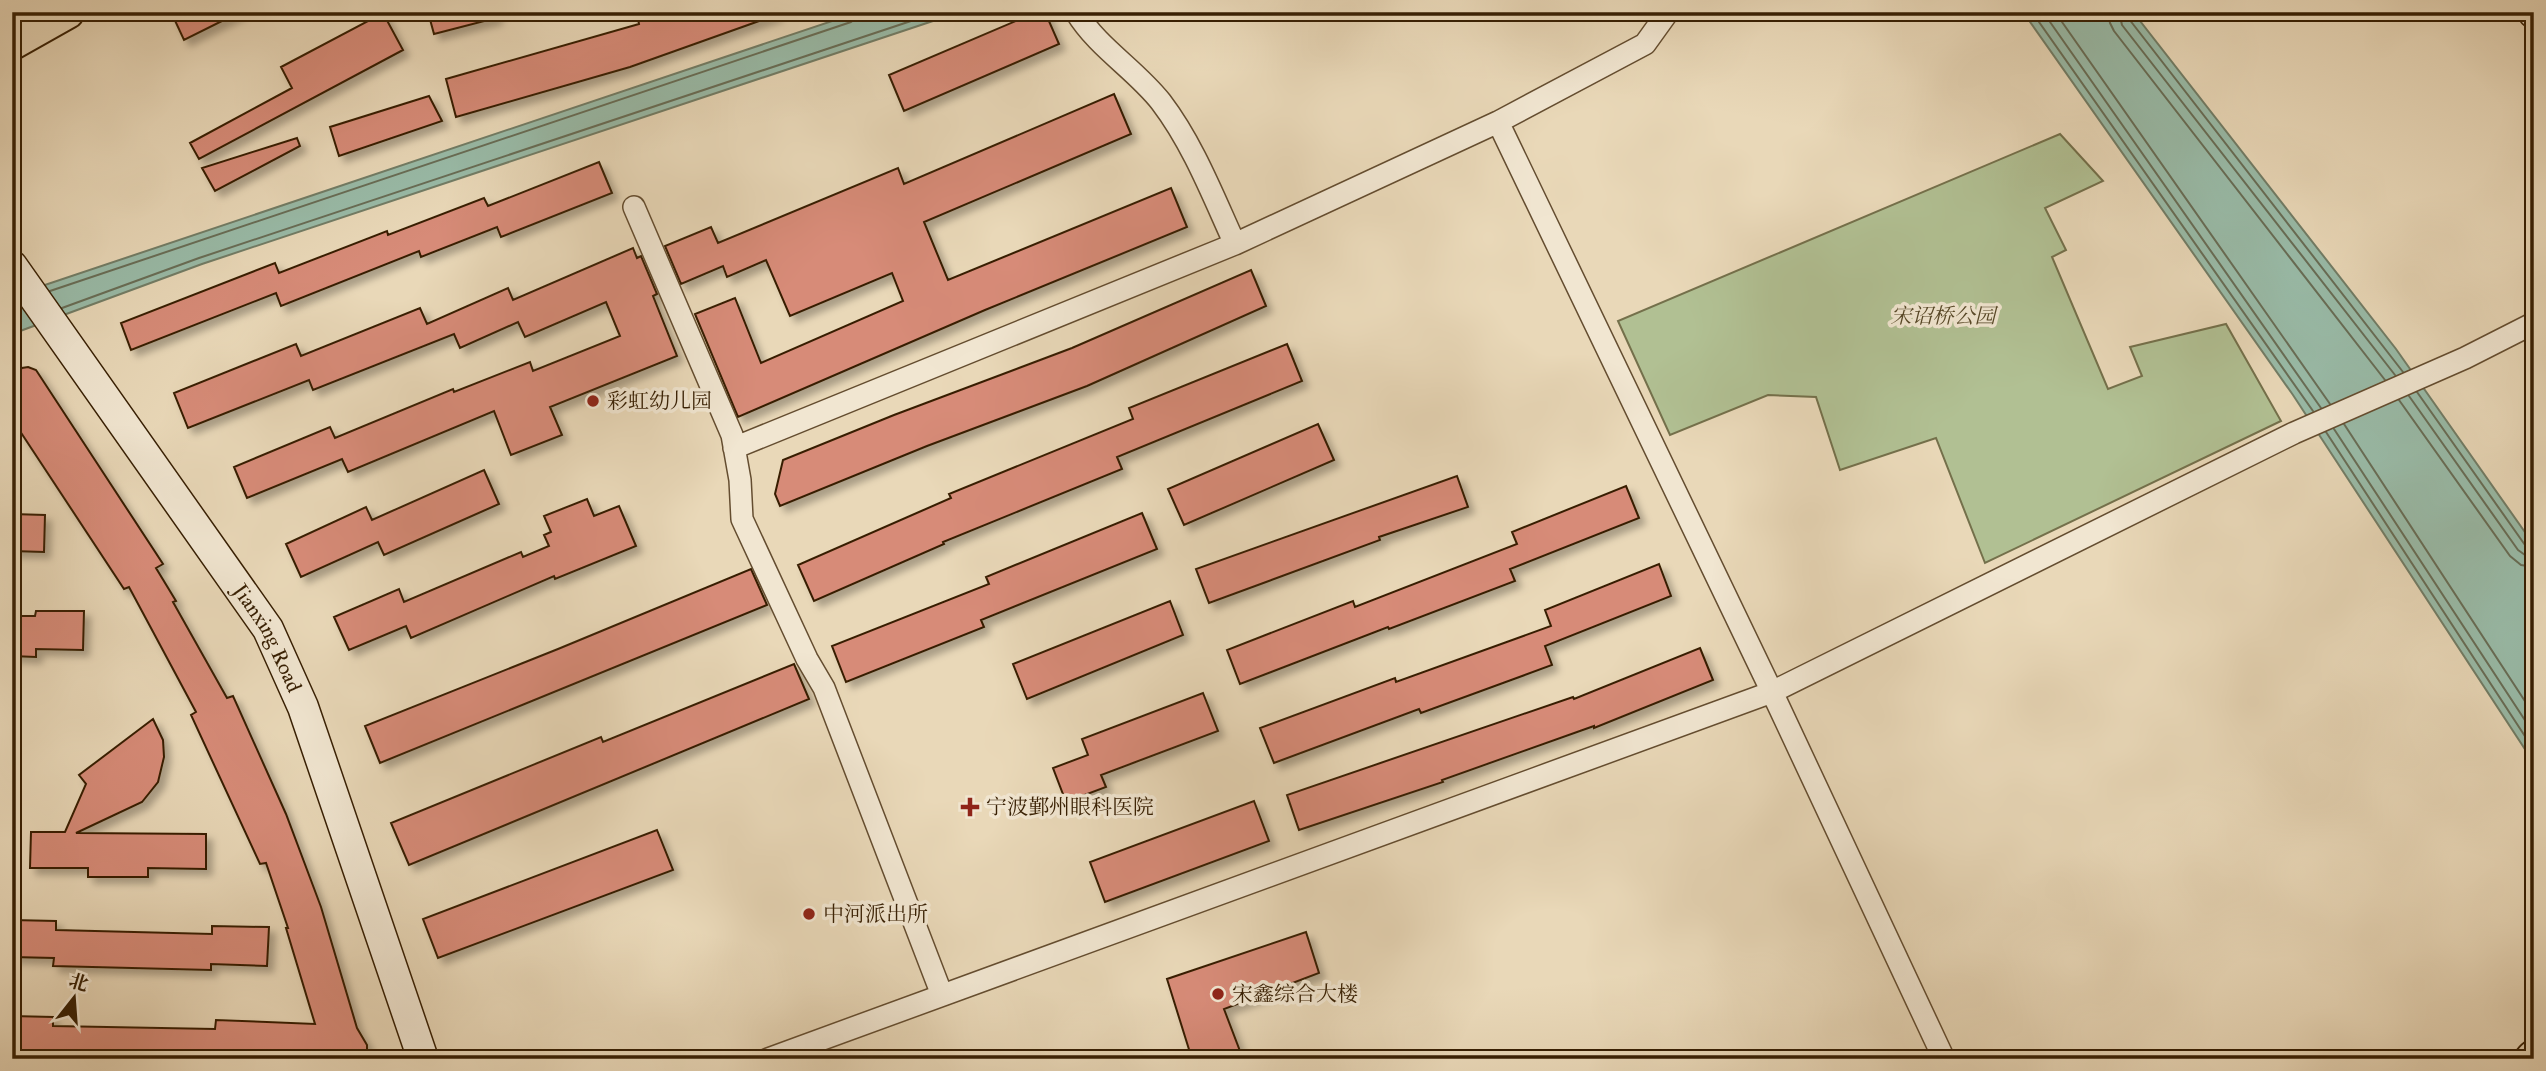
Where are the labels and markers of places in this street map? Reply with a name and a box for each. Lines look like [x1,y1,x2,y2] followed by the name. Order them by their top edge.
[607,388,712,414] place label: 彩虹幼儿园
[585,393,601,409] marker: 彩虹幼儿园
[986,794,1154,820] place label: 宁波鄞州眼科医院
[960,797,980,817] marker: 宁波鄞州眼科医院
[823,901,928,927] place label: 中河派出所
[801,906,817,922] marker: 中河派出所
[1232,981,1358,1007] place label: 宋鑫综合大楼
[1210,986,1226,1002] marker: 宋鑫综合大楼

